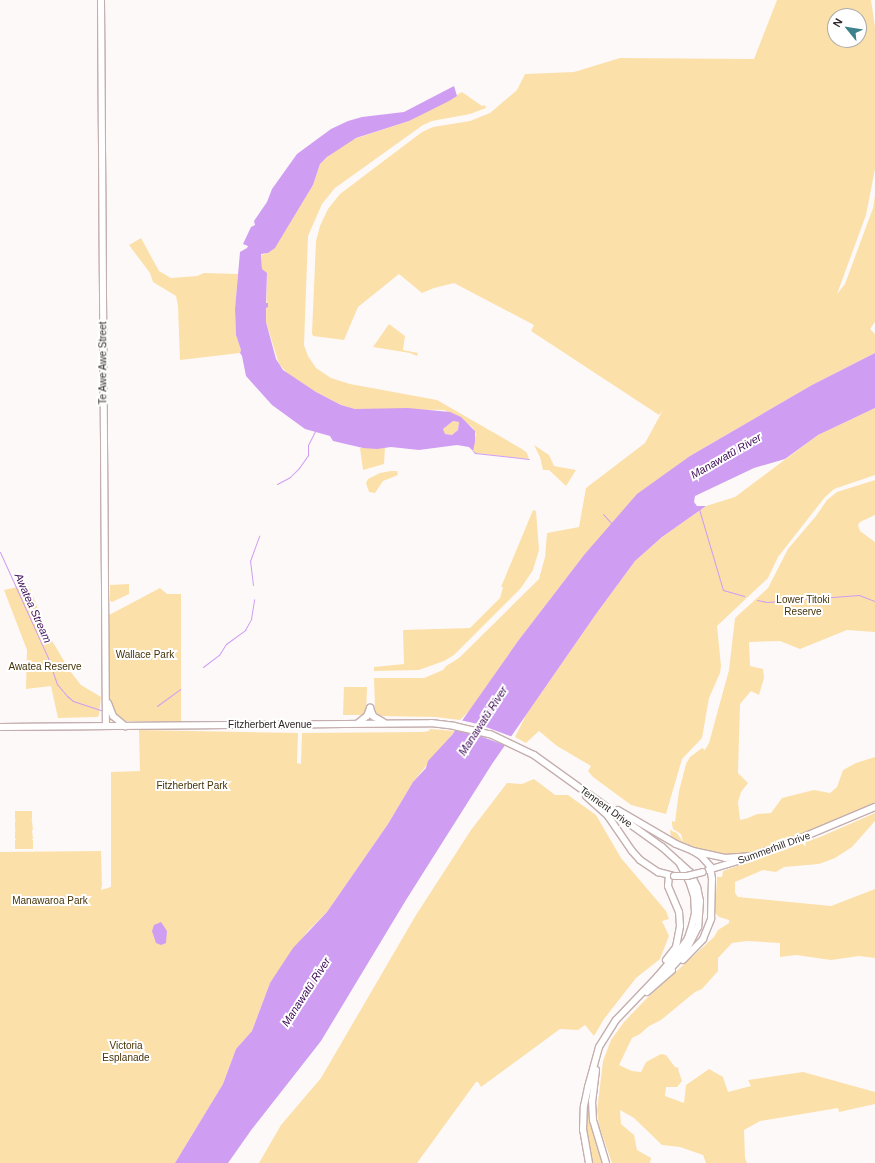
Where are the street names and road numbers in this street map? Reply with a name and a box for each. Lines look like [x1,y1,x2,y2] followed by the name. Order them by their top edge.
[97,321,109,405] street label: Te Awe Awe Street
[228,719,312,731] street label: Fitzherbert Avenue
[578,784,634,830] street label: Tennent Drive
[736,829,812,867] street label: Summerhill Drive

